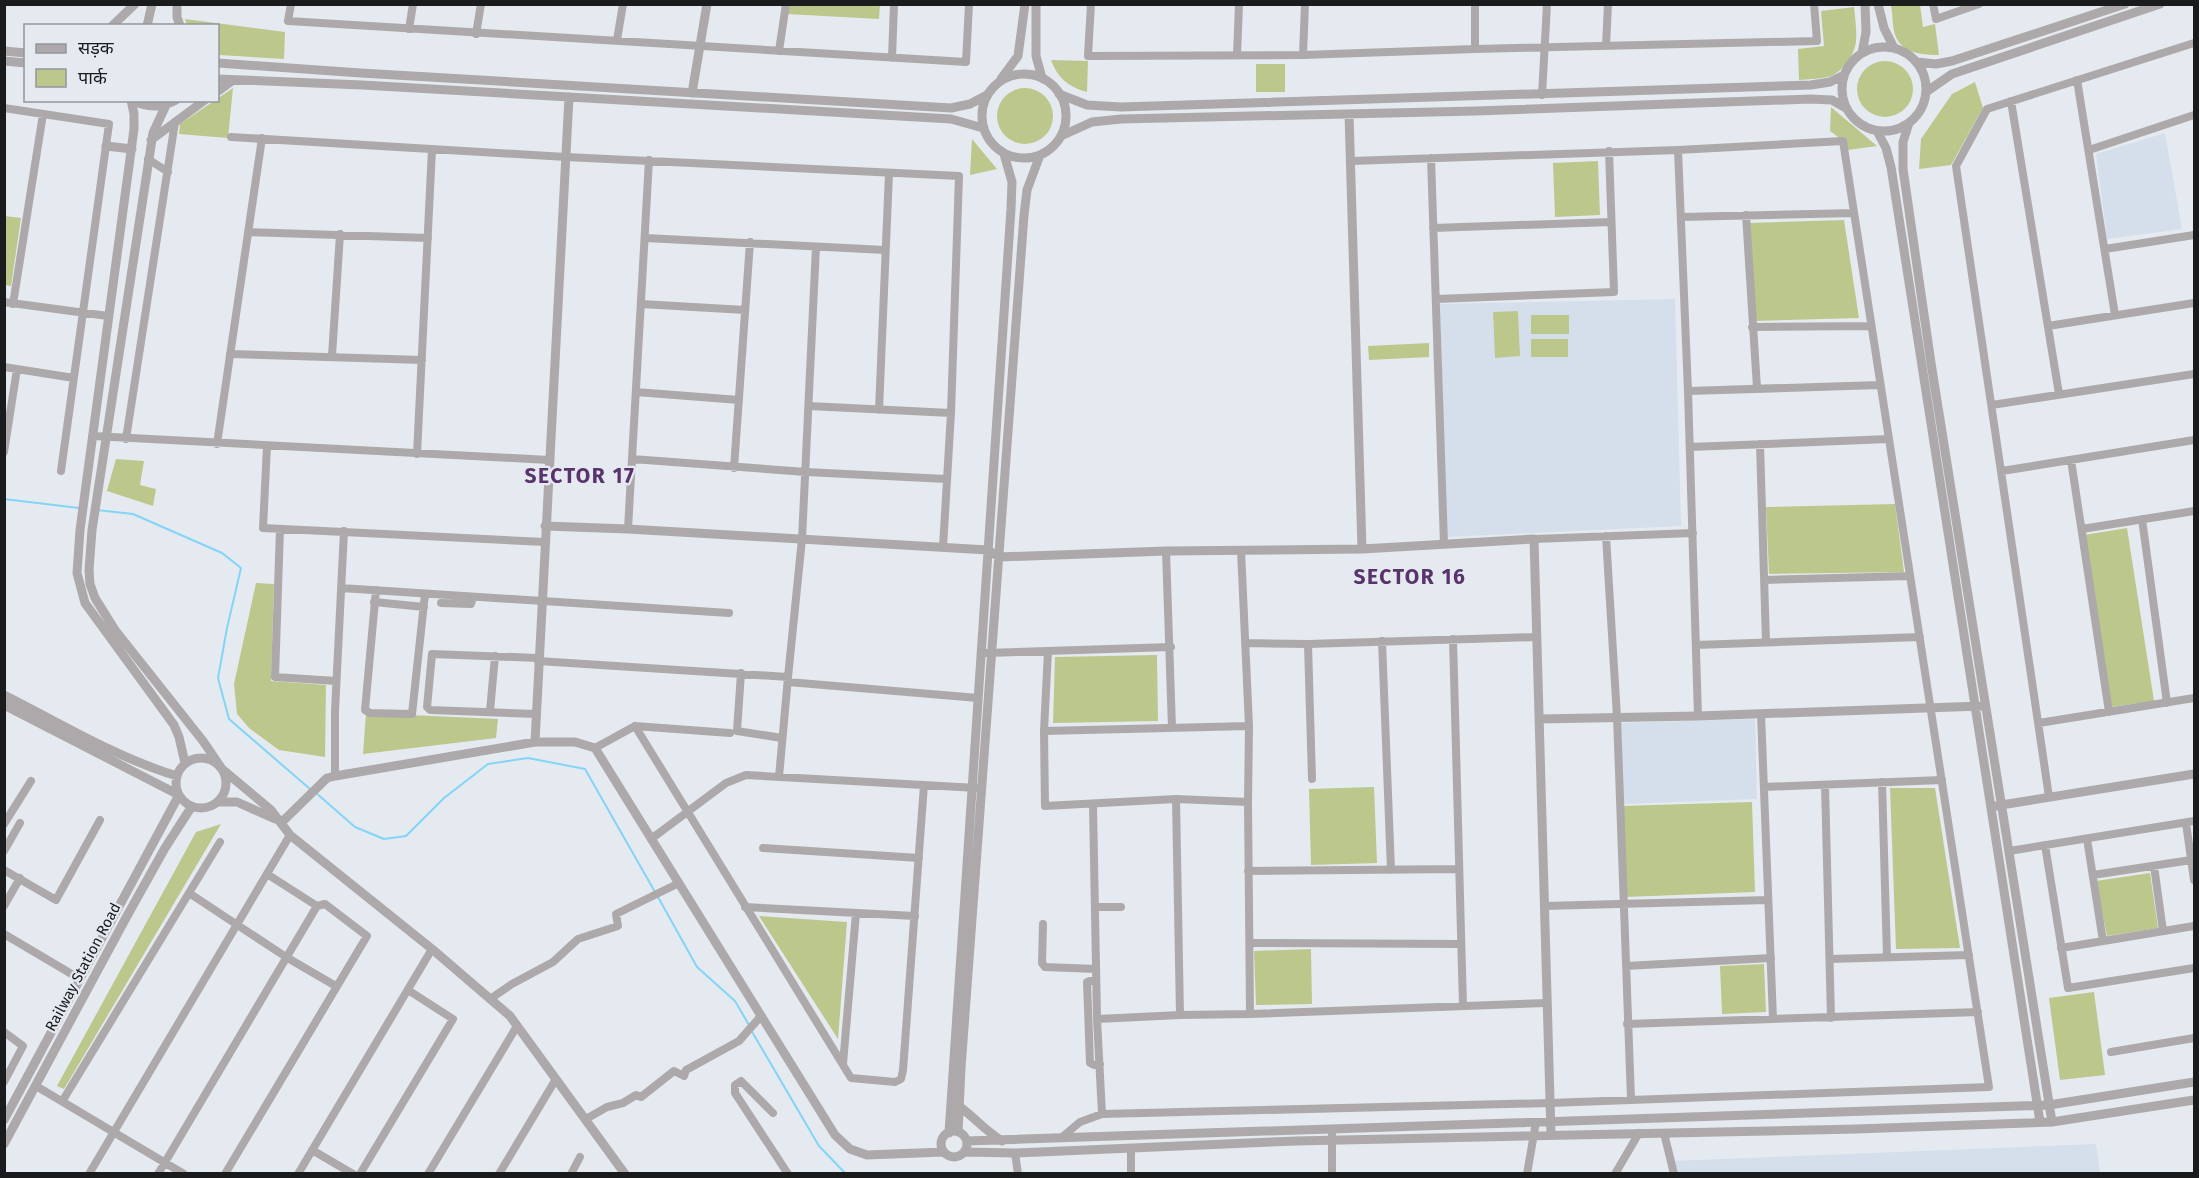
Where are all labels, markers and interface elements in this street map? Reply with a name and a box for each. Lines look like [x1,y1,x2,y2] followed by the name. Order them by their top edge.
[24,24,219,102] legend
[78,37,115,59] text: सड़क
[78,67,108,89] text: पार्क
[525,463,635,489] district label: SECTOR 17
[1354,564,1466,590] district label: SECTOR 16
[41,900,125,1034] street label: Railway Station Road

